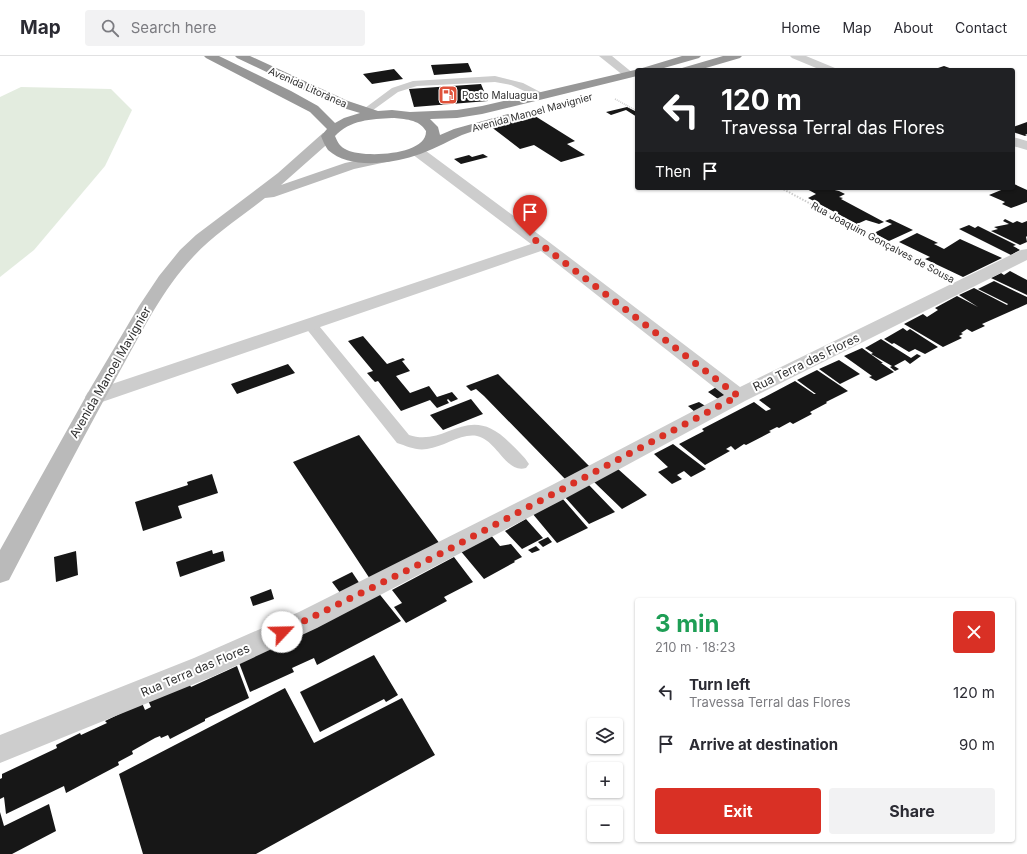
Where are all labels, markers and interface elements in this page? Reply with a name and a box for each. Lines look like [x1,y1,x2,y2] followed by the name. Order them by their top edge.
[85,10,365,46] search box
[20,16,61,39] text: Map
[99,17,121,39] icon: search
[131,18,216,37] text: Search here
[781,19,820,36] text: Home
[842,19,872,36] text: Map
[894,19,933,36] text: About
[955,19,1007,36] text: Contact
[267,64,349,110] street label: Avenida Litorânea
[721,83,802,117] text: 120 m
[437,84,459,106] fuel station icon: Posto Maluagua
[655,84,707,136] icon: left
[462,89,538,101] place label: Posto Maluagua
[470,90,594,134] street label: Avenida Manoel Mavignier
[721,117,945,138] text: Travessa Terral das Flores
[699,160,721,182] icon: arrive
[655,162,691,181] text: Then
[513,195,547,236] pin
[809,199,957,285] street label: Rua Joaquim Gonçalves de Sousa
[519,201,541,223] icon: arrive
[66,303,154,440] street label: Avenida Manoel Mavignier
[750,330,862,394] street label: Rua Terra das Flores
[655,609,720,638] text: 3 min
[261,611,303,653] position arrow
[953,611,995,653] button: close
[655,639,736,655] text: 210 m · 18:23
[138,640,252,700] street label: Rua Terra das Flores
[689,675,750,694] text: Turn left
[655,681,677,703] icon: left
[953,683,995,702] text: 120 m
[689,694,851,710] text: Travessa Terral das Flores
[587,718,623,842] map controls
[587,718,623,754] button: layers
[655,733,677,755] icon: arrive
[689,735,838,754] text: Arrive at destination
[959,735,995,754] text: 90 m
[587,762,623,798] button: +
[655,788,821,834] button: Exit
[829,788,995,834] button: Share
[587,806,623,842] button: −

